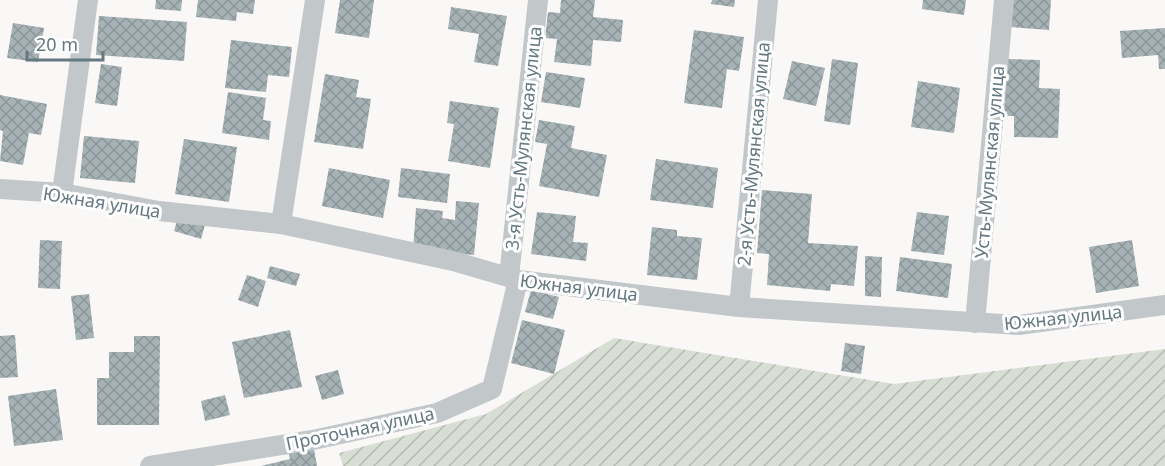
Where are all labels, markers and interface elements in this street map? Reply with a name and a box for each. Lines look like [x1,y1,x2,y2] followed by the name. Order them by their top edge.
[27,24,104,62] scale bar
[499,25,547,251] street label: 3-я Усть-Мулянская улица
[36,32,78,56] text: 20 m
[731,41,775,267] street label: 2-я Усть-Мулянская улица
[969,65,1009,259] street label: Усть-Мулянская улица
[42,181,162,223] street label: Южная улица
[519,268,639,306] street label: Южная улица
[1003,299,1123,335] street label: Южная улица
[284,401,436,455] street label: Проточная улица

